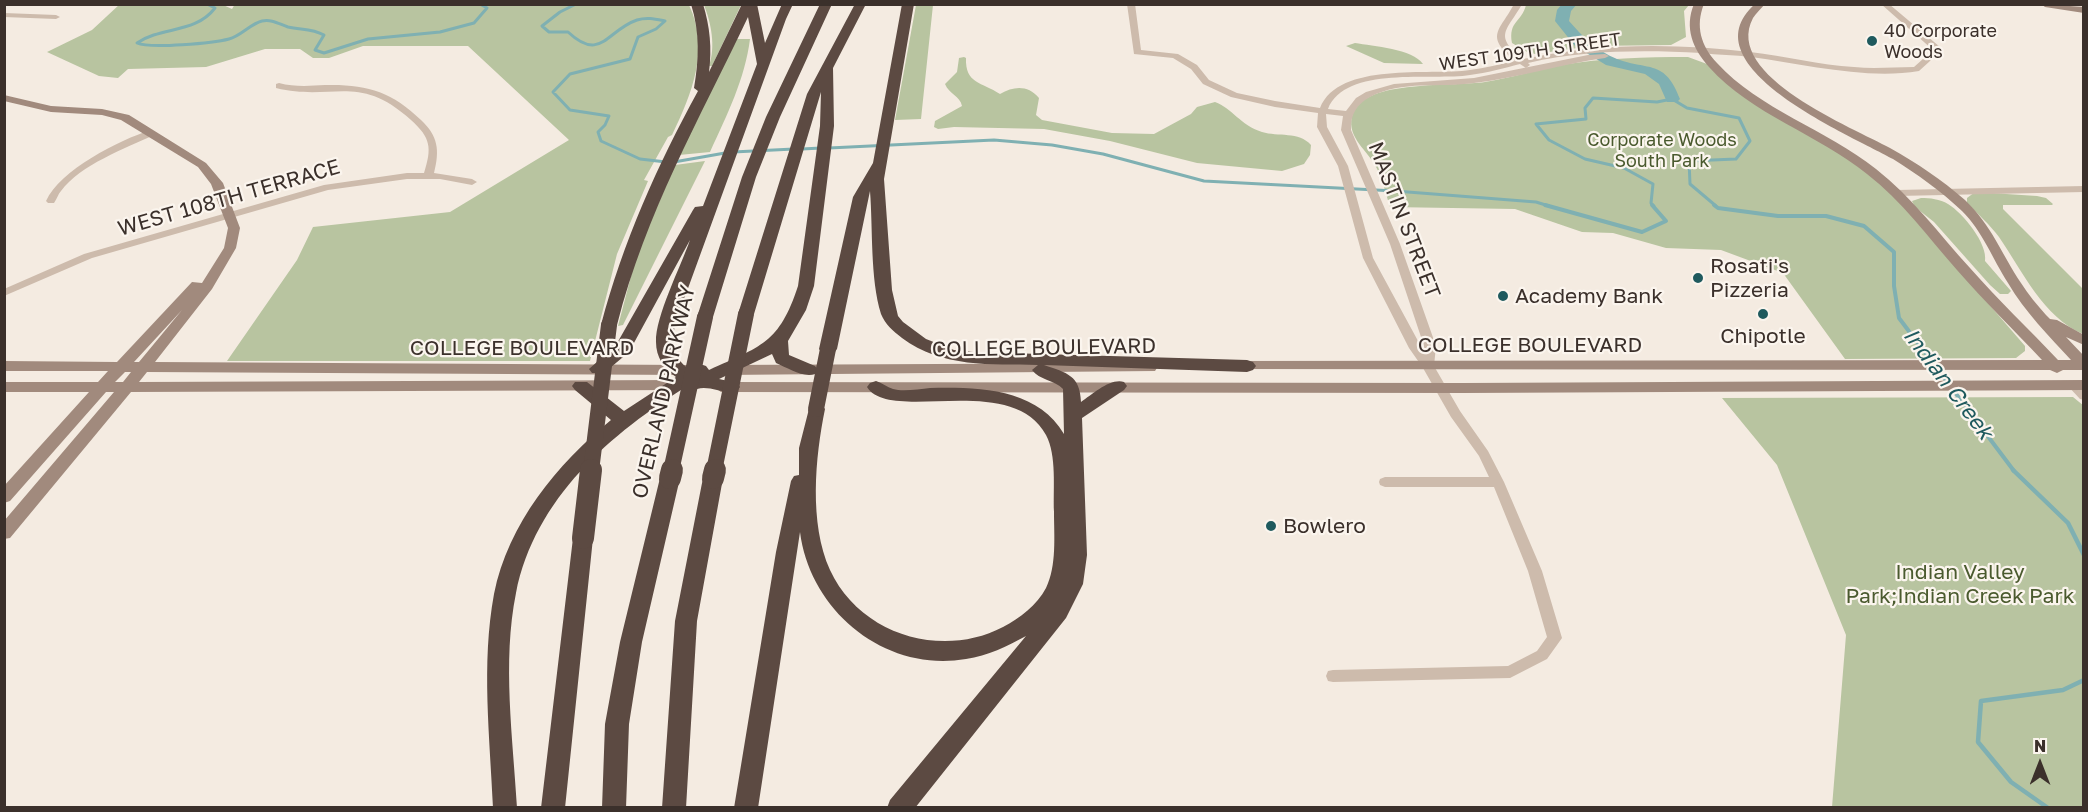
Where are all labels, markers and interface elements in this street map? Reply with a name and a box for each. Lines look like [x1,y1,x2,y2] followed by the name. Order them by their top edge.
[1884,20,1997,63] place label: 40 Corporate Woods
[1438,29,1622,75] street label: WEST 109TH STREET
[1865,34,1879,48] marker: 40 Corporate Woods
[1587,129,1737,172] park label: Corporate Woods South Park
[1363,138,1445,302] street label: MASTIN STREET
[115,154,343,242] street label: WEST 108TH TERRACE
[1710,253,1789,303] place label: Rosati's Pizzeria
[1691,271,1705,285] marker: Rosati's Pizzeria
[627,283,701,501] street label: OVERLAND PARKWAY
[1515,283,1663,309] place label: Academy Bank
[1496,289,1510,303] marker: Academy Bank
[1756,307,1770,321] marker: Chipotle
[1720,323,1806,349] place label: Chipotle
[1898,323,1998,445] water label: Indian Creek
[1418,332,1642,358] street label: COLLEGE BOULEVARD
[932,333,1156,363] street label: COLLEGE BOULEVARD
[410,335,634,361] street label: COLLEGE BOULEVARD
[1283,513,1366,539] place label: Bowlero
[1264,519,1278,533] marker: Bowlero
[1845,559,2075,609] park label: Indian Valley Park;Indian Creek Park
[2010,734,2070,794] north arrow
[2034,736,2046,756] text: N

